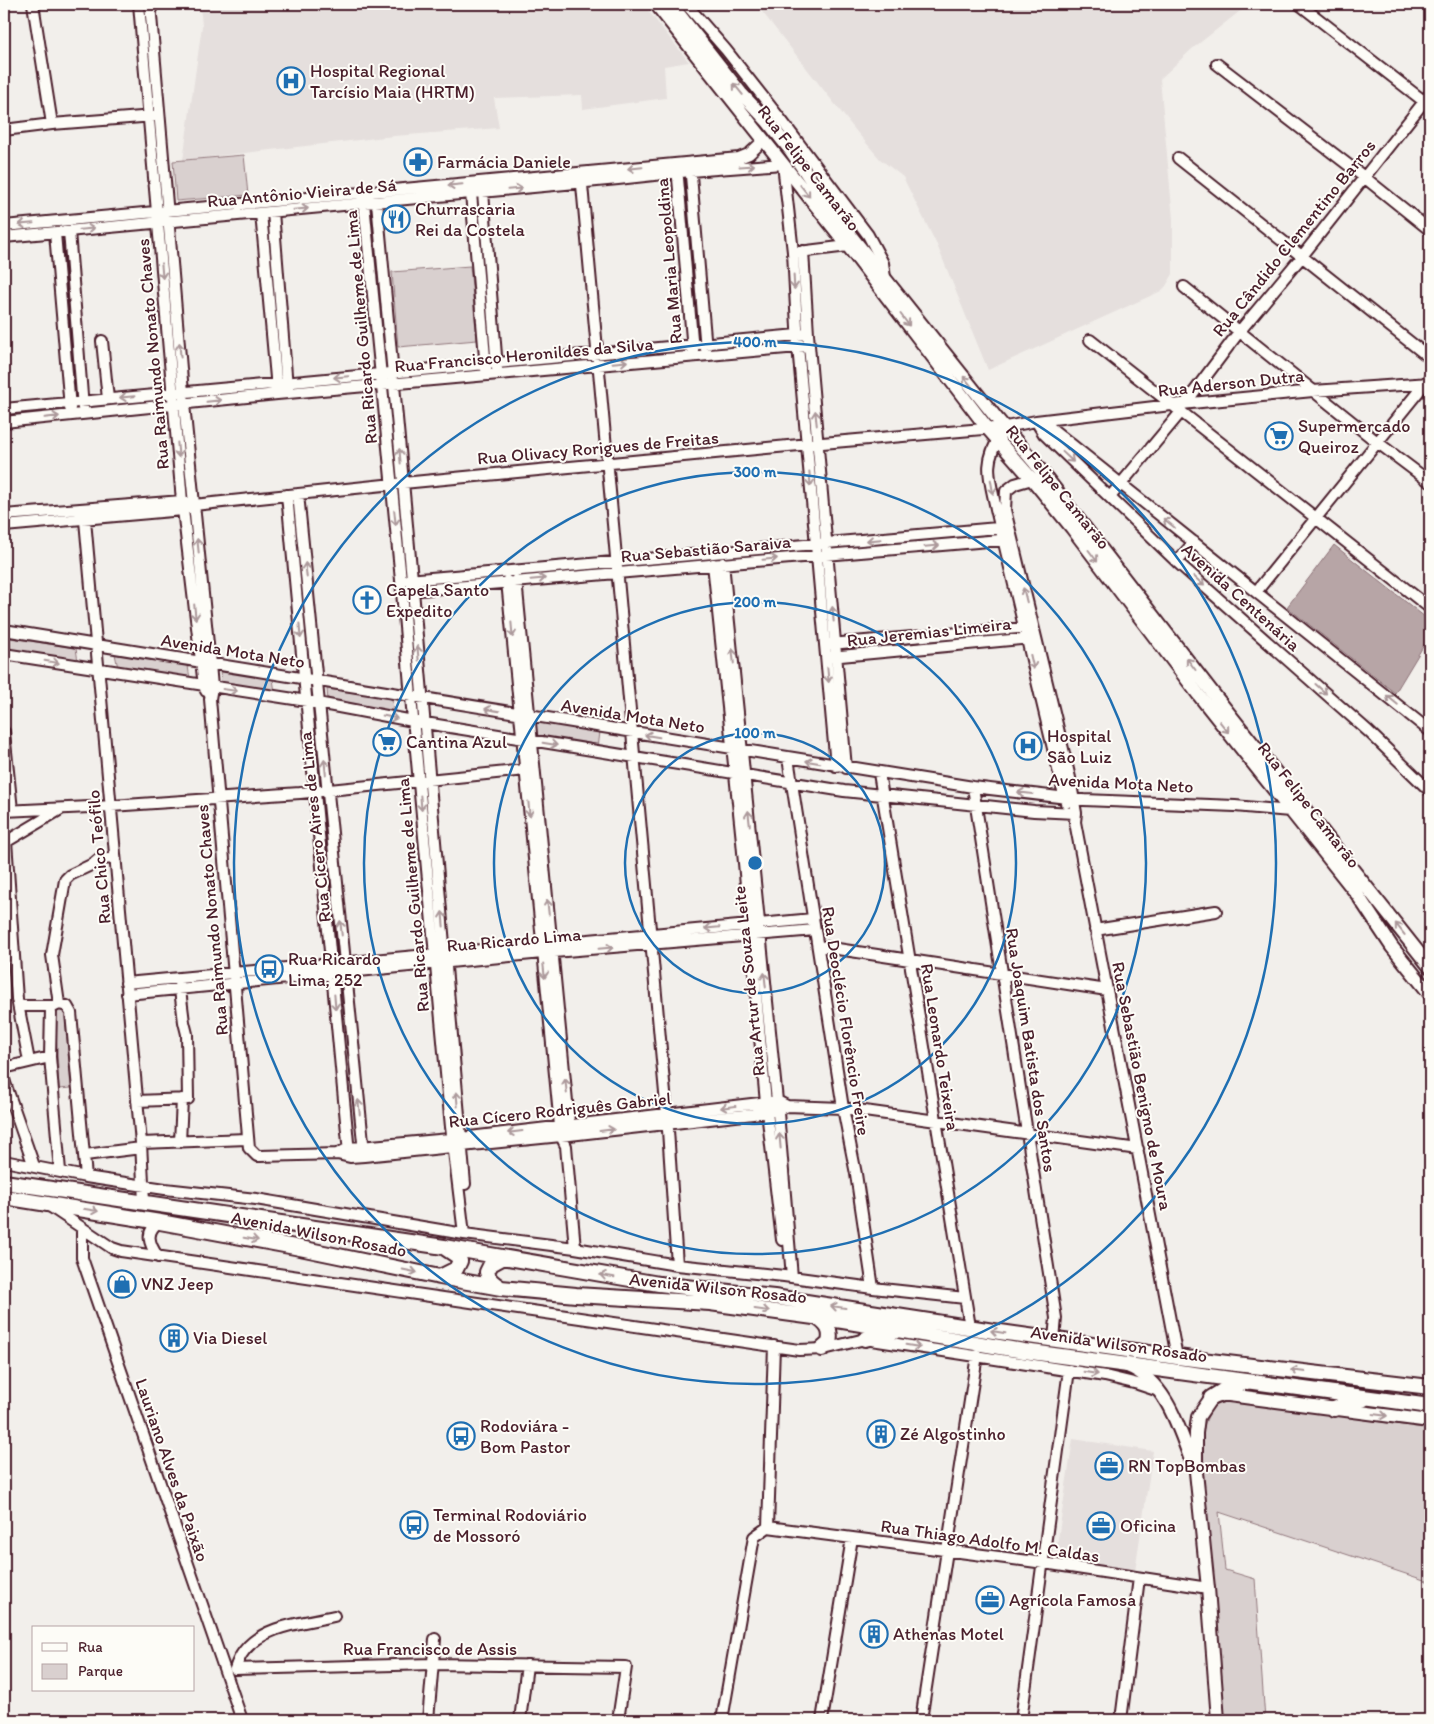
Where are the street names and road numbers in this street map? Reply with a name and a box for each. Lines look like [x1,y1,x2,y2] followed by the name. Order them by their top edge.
[753,101,865,235] street label: Rua Felipe Camarão
[1208,135,1380,341] street label: Rua Cândido Clementino Barros
[206,174,398,212] street label: Rua Antônio Vieira de Sá
[651,176,687,345] street label: Rua Maria Leopoldina
[340,208,382,445] street label: Rua Ricardo Guilheme de Lima
[132,237,174,471] street label: Rua Raimundo Nonato Chaves
[394,333,655,377] street label: Rua Francisco Heronildes da Silva
[1157,364,1306,402] street label: Rua Aderson Dutra
[1001,420,1115,554] street label: Rua Felipe Camarão
[476,426,720,470] street label: Rua Olivacy Rorigues de Freitas
[620,531,793,567] street label: Rua Sebastião Saraiva
[1177,538,1305,656] street label: Avenida Centenária
[846,612,1013,652] street label: Rua Jeremias Limeira
[160,629,306,673] street label: Avenida Mota Neto
[560,694,706,738] street label: Avenida Mota Neto
[294,730,336,923] street label: Rua Cícero Aires de Lima
[1253,738,1365,872] street label: Rua Felipe Camarão
[1048,768,1194,798] street label: Avenida Mota Neto
[392,776,434,1013] street label: Rua Ricardo Guilheme de Lima
[82,789,116,925] street label: Rua Chico Teófilo
[191,803,233,1037] street label: Rua Raimundo Nonato Chaves
[728,885,770,1077] street label: Rua Artur de Souza Leite
[817,905,875,1137] street label: Rua Deoclécio Florêncio Freire
[446,923,583,957] street label: Rua Ricardo Lima
[1001,926,1061,1174] street label: Rua Joaquim Batista dos Santos
[1107,960,1177,1213] street label: Rua Sebastião Benigno de Moura
[916,962,964,1132] street label: Rua Leonardo Teixeira
[447,1087,673,1133] street label: Rua Cícero Rodriguês Gabriel
[229,1206,409,1262] street label: Avenida Wilson Rosado
[628,1268,808,1308] street label: Avenida Wilson Rosado
[1029,1321,1209,1367] street label: Avenida Wilson Rosado
[130,1376,214,1564] street label: Lauriano Alves da Paixão
[879,1515,1101,1567] street label: Rua Thiago Adolfo M. Caldas
[343,1638,517,1660] street label: Rua Francisco de Assis

